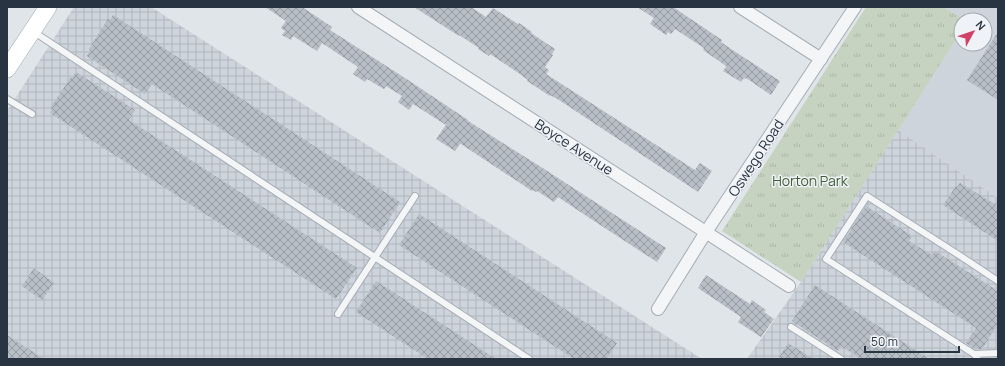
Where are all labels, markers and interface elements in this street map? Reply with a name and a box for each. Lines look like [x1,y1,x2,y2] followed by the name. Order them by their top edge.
[953,12,993,52] north arrow
[973,17,989,33] text: N
[531,114,617,179] street label: Boyce Avenue
[724,115,788,200] street label: Oswego Road
[772,171,849,190] park label: Horton Park
[865,328,959,354] scale bar
[871,333,898,350] text: 50 m

